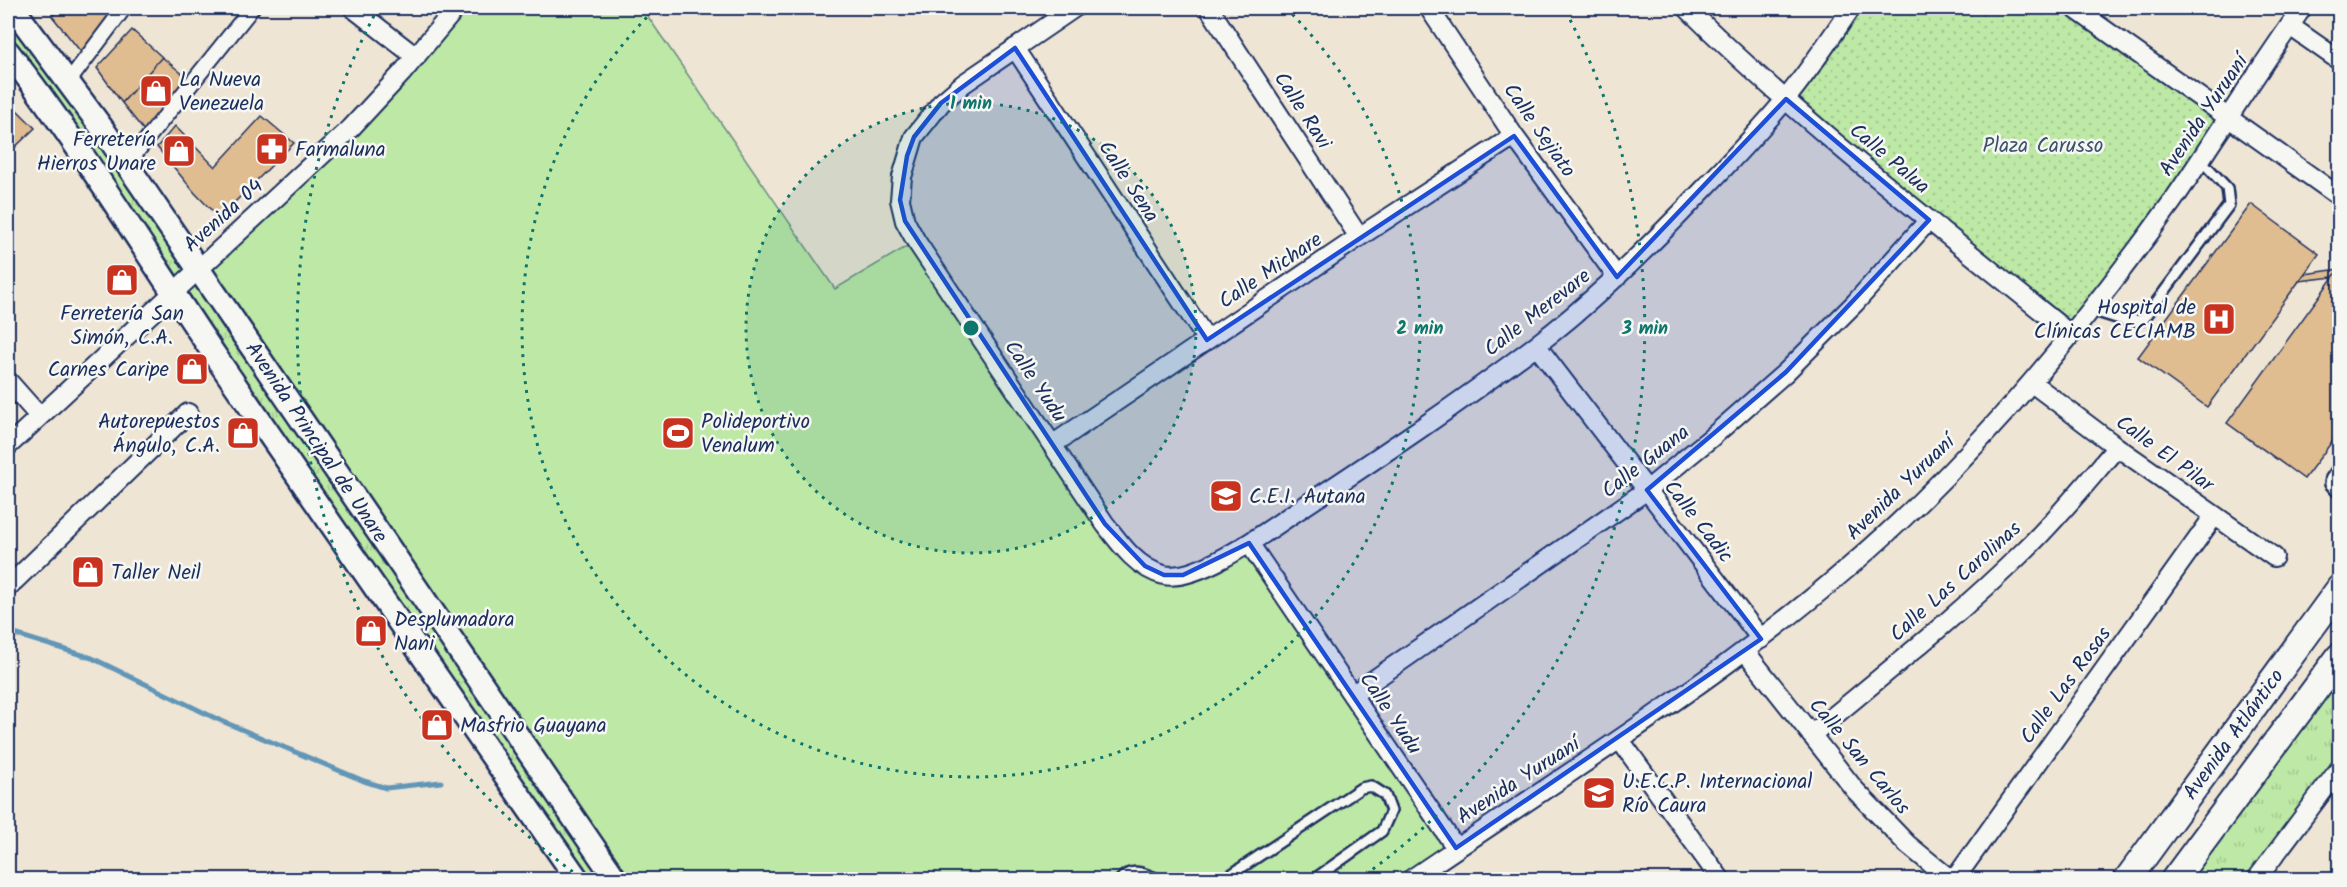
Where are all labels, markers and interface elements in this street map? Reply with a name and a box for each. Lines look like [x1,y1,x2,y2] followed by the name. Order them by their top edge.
[2151,46,2259,184] street label: Avenida Yuruaní
[179,64,264,121] place label: La Nueva Venezuela
[1264,66,1340,157] street label: Calle Ravi
[138,73,174,109] shop icon: La Nueva Venezuela
[1494,77,1584,185] street label: Calle Sejiato
[950,90,992,119] text: 1 min
[1841,115,1937,203] street label: Calle Palua
[37,124,157,181] place label: Ferretería Hierros Unare
[1983,130,2103,163] park label: Plaza Carusso
[254,131,290,167] pharmacy icon: Farmaluna
[161,133,197,169] shop icon: Ferretería Hierros Unare
[295,134,386,167] place label: Farmaluna
[1089,134,1167,229] street label: Calle Sena
[177,171,271,261] street label: Avenida 04
[1212,224,1330,318] street label: Calle Michare
[1477,260,1599,366] street label: Calle Merevare
[104,262,140,298] shop icon: Ferretería San Simón, C.A.
[2034,292,2197,349] place label: Hospital de Clínicas CECIAMB
[60,298,184,355] place label: Ferretería San Simón, C.A.
[2201,301,2237,337] hospital icon: Hospital de Clínicas CECIAMB
[1397,315,1443,344] text: 2 min
[1621,315,1668,344] text: 3 min
[961,318,981,338] centre of rings
[995,334,1075,430] street label: Calle Yudu
[236,335,396,551] street label: Avenida Principal de Unare
[174,351,210,387] shop icon: Carnes Caripe
[48,354,170,387] place label: Carnes Caripe
[98,406,220,463] place label: Autorepuestos Ángulo, C.A.
[701,406,810,463] place label: Polideportivo Venalum
[2108,407,2221,502] street label: Calle El Pilar
[225,415,261,451] shop icon: Autorepuestos Ángulo, C.A.
[660,415,696,451] sports icon: Polideportivo Venalum
[1595,417,1697,507] street label: Calle Guana
[1839,425,1965,549] street label: Avenida Yuruaní
[1655,473,1741,571] street label: Calle Cadic
[1208,478,1244,514] school or university icon: C.E.I. Autana
[1249,481,1366,514] place label: C.E.I. Autana
[1882,514,2030,651] street label: Calle Las Carolinas
[70,554,106,590] shop icon: Taller Neil
[111,557,201,590] place label: Taller Neil
[394,604,515,661] place label: Desplumadora Nani
[353,613,389,649] shop icon: Desplumadora Nani
[2012,620,2120,752] street label: Calle Las Rosas
[2175,662,2293,807] street label: Avenida Atlántico
[1350,666,1430,762] street label: Calle Yudu
[1800,691,1918,823] street label: Calle San Carlos
[419,707,455,743] shop icon: Masfrio Guayana
[460,710,607,743] place label: Masfrio Guayana
[1451,727,1590,834] street label: Avenida Yuruaní
[1622,766,1812,823] place label: U.E.C.P. Internacional Río Caura
[1581,775,1617,811] school or university icon: U.E.C.P. Internacional Río Caura

